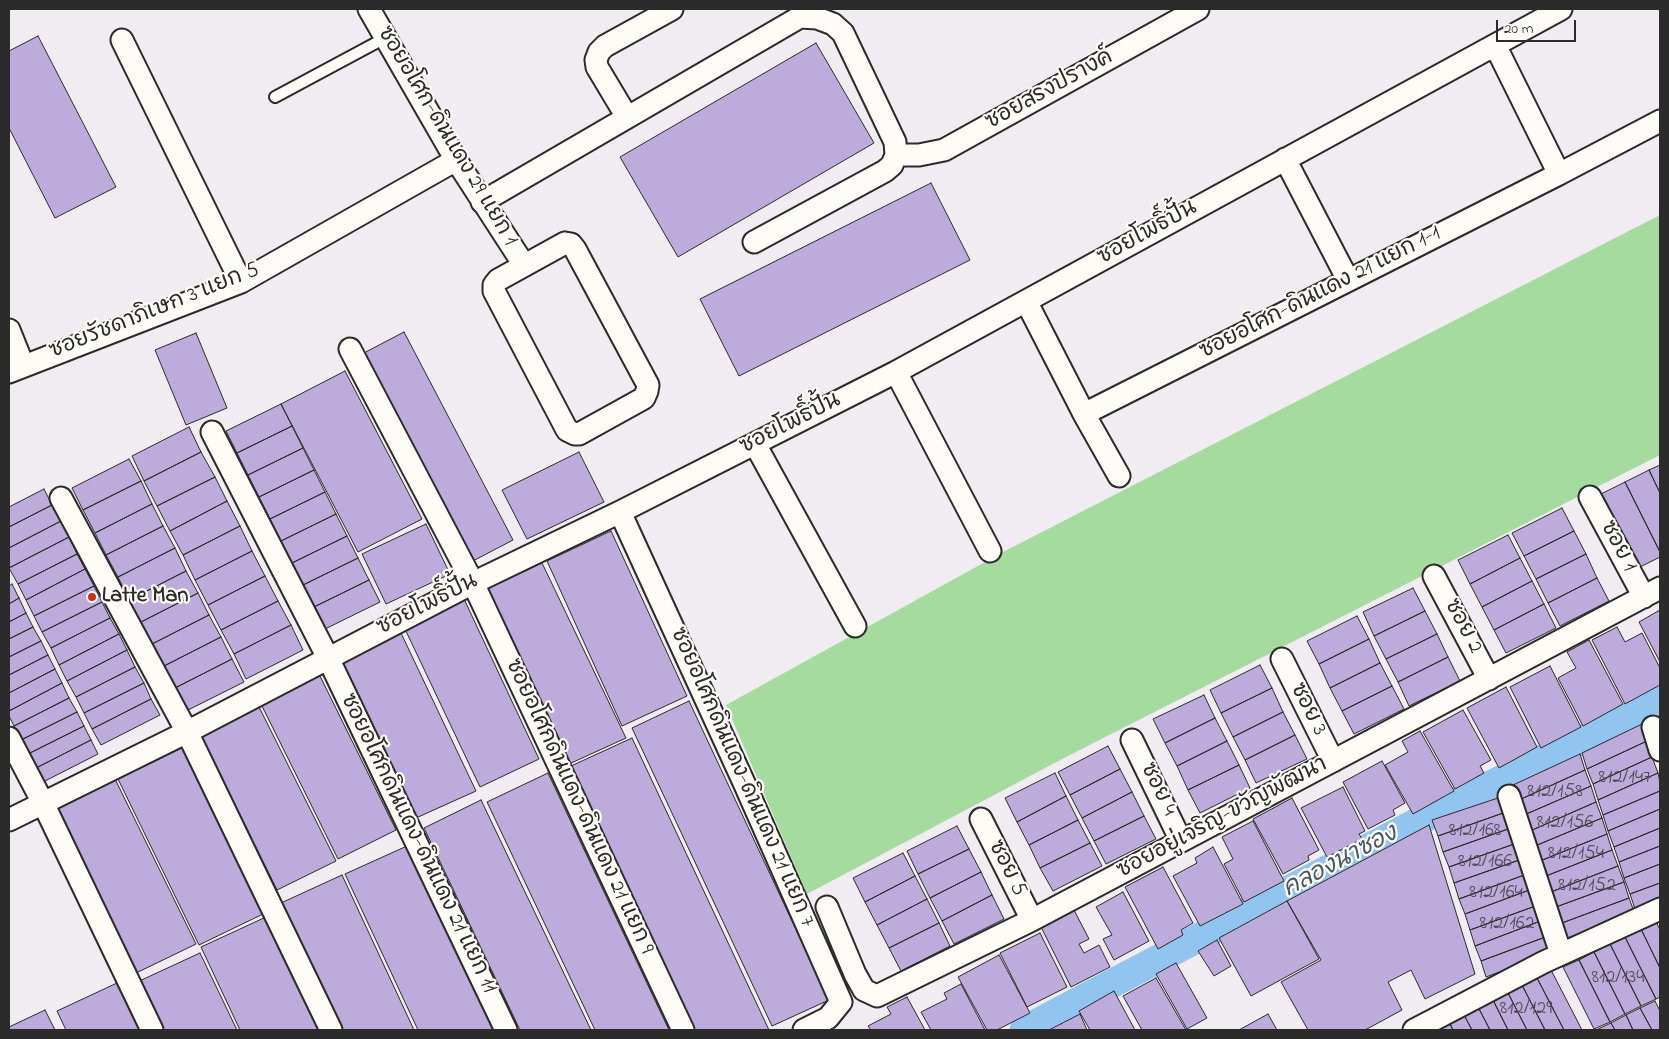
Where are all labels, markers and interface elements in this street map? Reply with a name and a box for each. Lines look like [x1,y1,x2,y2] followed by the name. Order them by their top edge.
[1499,10,1579,42] scale bar
[1504,18,1533,40] text: 20 m
[370,22,522,252] street label: ซอยอโศก-ดินแดง 29 แยก 1
[982,45,1118,137] street label: ซอยสรงปรางค์
[1094,196,1202,272] street label: ซอยโพธิ์ปั้น
[1196,222,1446,366] street label: ซอยอโศก-ดินแดง 21 แยก 1-1
[46,258,264,366] street label: ซอยรัชดาภิเษก 3 แยก 5
[736,388,846,462] street label: ซอยโพธิ์ปั้น
[1593,517,1641,577] street label: ซอย 1
[373,569,483,643] street label: ซอยโพธิ์ปั้น
[102,584,188,610] place label: Latte Man
[86,591,98,603] marker: Latte Man
[1437,595,1487,659] street label: ซอย 2
[663,624,819,932] street label: ซอยอโศกดินแดง-ดินแดง 21 แยก 7
[498,655,658,959] street label: ซอยอโศกดินแดง-ดินแดง 21 แยก 9
[1283,679,1331,741] street label: ซอย 3
[333,690,501,998] street label: ซอยอโศกดินแดง-ดินแดง 21 แยก 11
[1113,752,1333,886] street label: ซอยอยู่เจริญ-ขวัญพัฒนา
[1133,759,1181,821] street label: ซอย 4
[1599,767,1651,791] house number: 812/147
[1527,781,1583,805] house number: 812/158
[1537,812,1593,836] house number: 812/156
[1449,820,1501,844] house number: 812/168
[1279,821,1403,905] water label: คลองนาซอง
[981,837,1031,901] street label: ซอย 5
[1548,843,1604,867] house number: 812/154
[1458,851,1512,875] house number: 812/166
[1558,875,1616,899] house number: 812/152
[1469,882,1523,906] house number: 812/164
[1479,913,1535,937] house number: 812/162
[1592,967,1644,991] house number: 812/134
[1500,998,1552,1022] house number: 812/129

